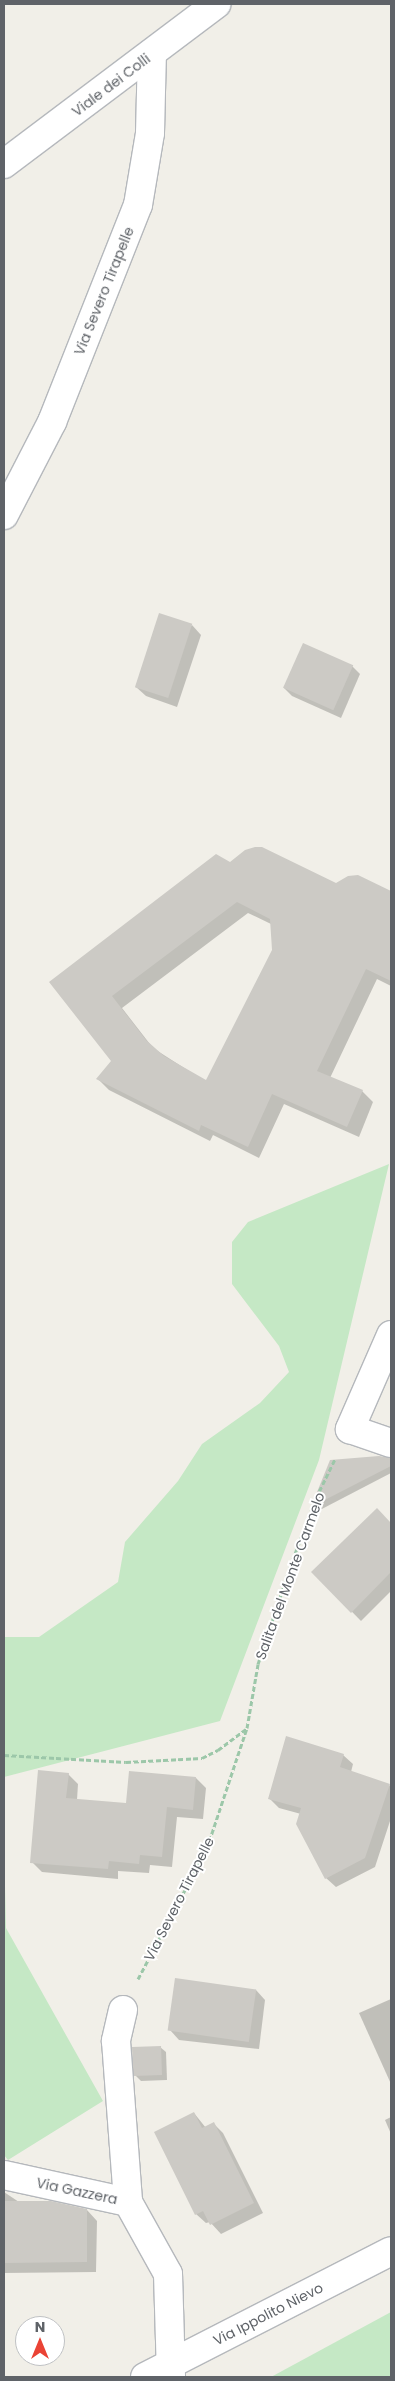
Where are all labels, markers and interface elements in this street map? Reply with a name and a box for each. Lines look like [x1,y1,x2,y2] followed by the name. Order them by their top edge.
[69,50,153,120] street label: Viale dei Colli
[71,224,137,358] street label: Via Severo Tirapelle
[252,1490,328,1662] street label: Salita del Monte Carmelo
[140,1834,218,1964] street label: Via Severo Tirapelle
[35,2174,119,2208] street label: Via Gazzera
[210,2279,326,2349] street label: Via Ippolito Nievo
[15,2316,65,2366] north arrow
[35,2317,45,2337] text: N

